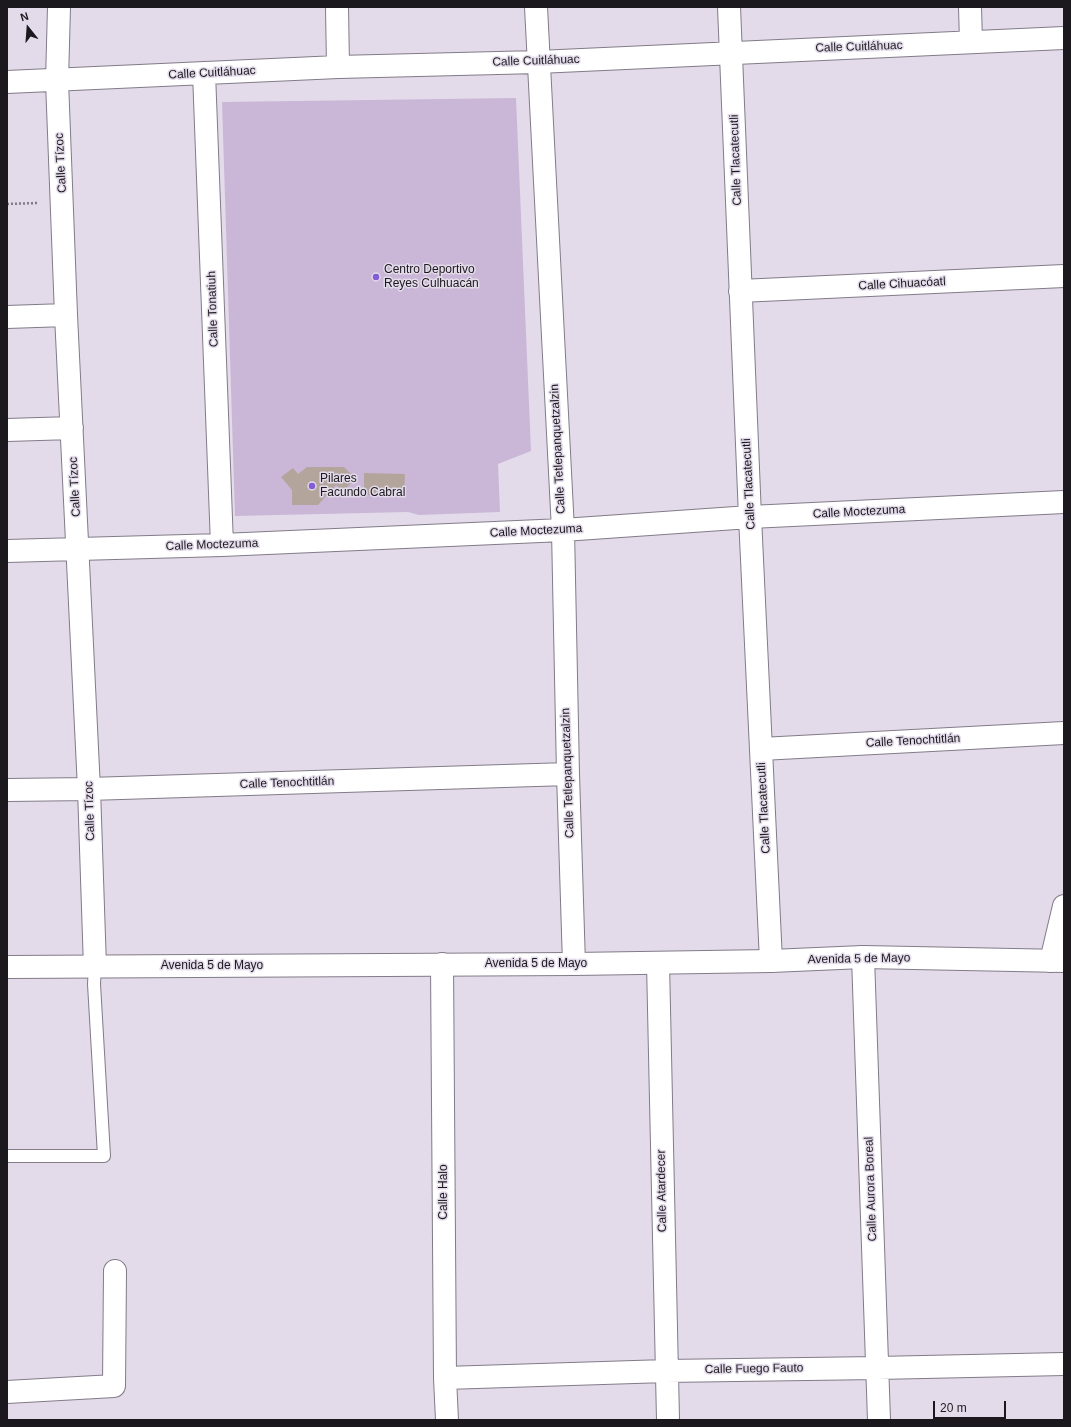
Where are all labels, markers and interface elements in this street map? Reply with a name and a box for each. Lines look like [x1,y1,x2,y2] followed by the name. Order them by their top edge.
[8,8,48,48] north arrow
[19,10,30,23] text: N
[815,38,903,56] street label: Calle Cuitláhuac
[492,52,580,70] street label: Calle Cuitláhuac
[168,64,256,82] street label: Calle Cuitláhuac
[727,114,745,206] street label: Calle Tlacatecutli
[52,133,70,193] street label: Calle Tízoc
[384,263,479,291] place label: Centro Deportivo Reyes Culhuacán
[204,271,222,347] street label: Calle Tonatiuh
[371,272,381,282] marker: Centro Deportivo Reyes Culhuacán
[858,275,946,293] street label: Calle Cihuacóatl
[547,384,569,514] street label: Calle Tetlepanquetzalzin
[739,438,759,530] street label: Calle Tlacatecutli
[66,457,84,517] street label: Calle Tízoc
[320,472,405,500] place label: Pilares Facundo Cabral
[307,481,317,491] marker: Pilares Facundo Cabral
[812,502,906,522] street label: Calle Moctezuma
[489,521,583,541] street label: Calle Moctezuma
[165,536,259,554] street label: Calle Moctezuma
[559,708,577,838] street label: Calle Tetlepanquetzalzin
[865,731,961,751] street label: Calle Tenochtitlán
[754,762,774,854] street label: Calle Tlacatecutli
[239,774,335,792] street label: Calle Tenochtitlán
[82,781,98,841] street label: Calle Tízoc
[808,951,910,967] street label: Avenida 5 de Mayo
[485,957,587,971] street label: Avenida 5 de Mayo
[161,959,263,973] street label: Avenida 5 de Mayo
[862,1136,880,1242] street label: Calle Aurora Boreal
[654,1150,670,1232] street label: Calle Atardecer
[437,1164,451,1220] street label: Calle Halo
[705,1361,803,1377] street label: Calle Fuego Fauto
[935,1393,1008,1419] scale bar
[940,1401,967,1415] text: 20 m

